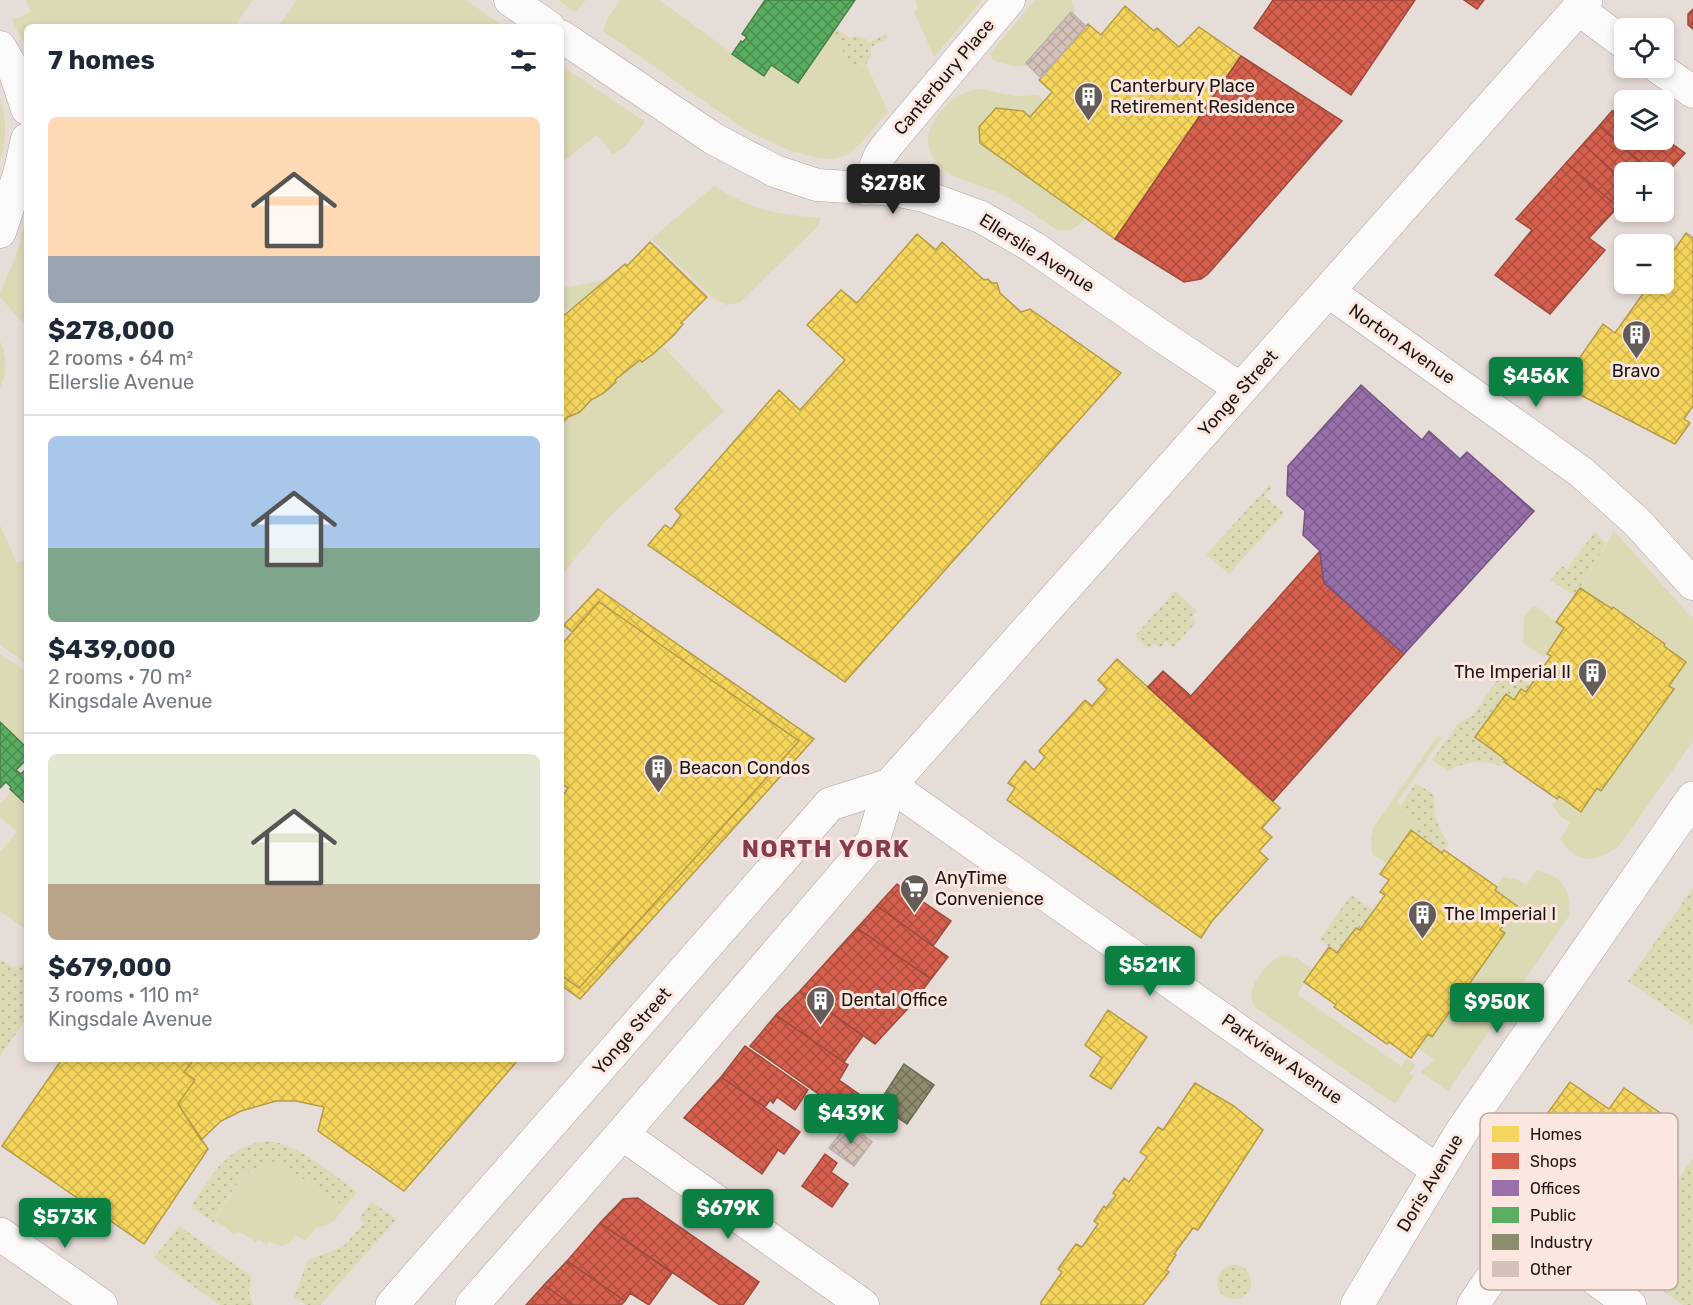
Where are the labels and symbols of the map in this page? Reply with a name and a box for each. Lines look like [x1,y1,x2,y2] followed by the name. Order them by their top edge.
[889,14,999,140] street label: Canterbury Place
[1110,75,1295,118] place label: Canterbury Place Retirement Residence
[1073,80,1105,122] building icon: Canterbury Place Retirement Residence
[851,164,935,215] pin: $278K
[975,209,1099,297] street label: Ellerslie Avenue
[1345,299,1459,389] street label: Norton Avenue
[1620,318,1652,360] building icon: Bravo
[1193,345,1283,441] street label: Yonge Street
[1494,357,1578,408] pin: $456K
[1612,360,1660,382] place label: Bravo
[1576,656,1608,698] building icon: The Imperial II
[1454,661,1571,683] place label: The Imperial II
[642,752,674,794] building icon: Beacon Condos
[679,757,810,779] place label: Beacon Condos
[742,835,910,863] district label: NORTH YORK
[935,867,1044,910] place label: AnyTime Convenience
[898,872,930,914] supermarket icon: AnyTime Convenience
[1407,898,1439,940] building icon: The Imperial I
[1444,903,1556,925] place label: The Imperial I
[1108,946,1192,997] pin: $521K
[588,983,676,1079] street label: Yonge Street
[1455,983,1539,1034] pin: $950K
[804,984,836,1026] building icon: Dental Office
[841,989,948,1011] place label: Dental Office
[1217,1009,1347,1109] street label: Parkview Avenue
[809,1094,893,1145] pin: $439K
[1480,1113,1678,1290] legend
[1530,1125,1582,1144] text: Homes
[1392,1130,1468,1236] street label: Doris Avenue
[1530,1152,1577,1171] text: Shops
[1530,1179,1580,1198] text: Offices
[686,1189,770,1240] pin: $679K
[23,1198,107,1249] pin: $573K
[1530,1206,1576,1225] text: Public
[1530,1233,1593,1252] text: Industry
[1530,1260,1572,1279] text: Other

